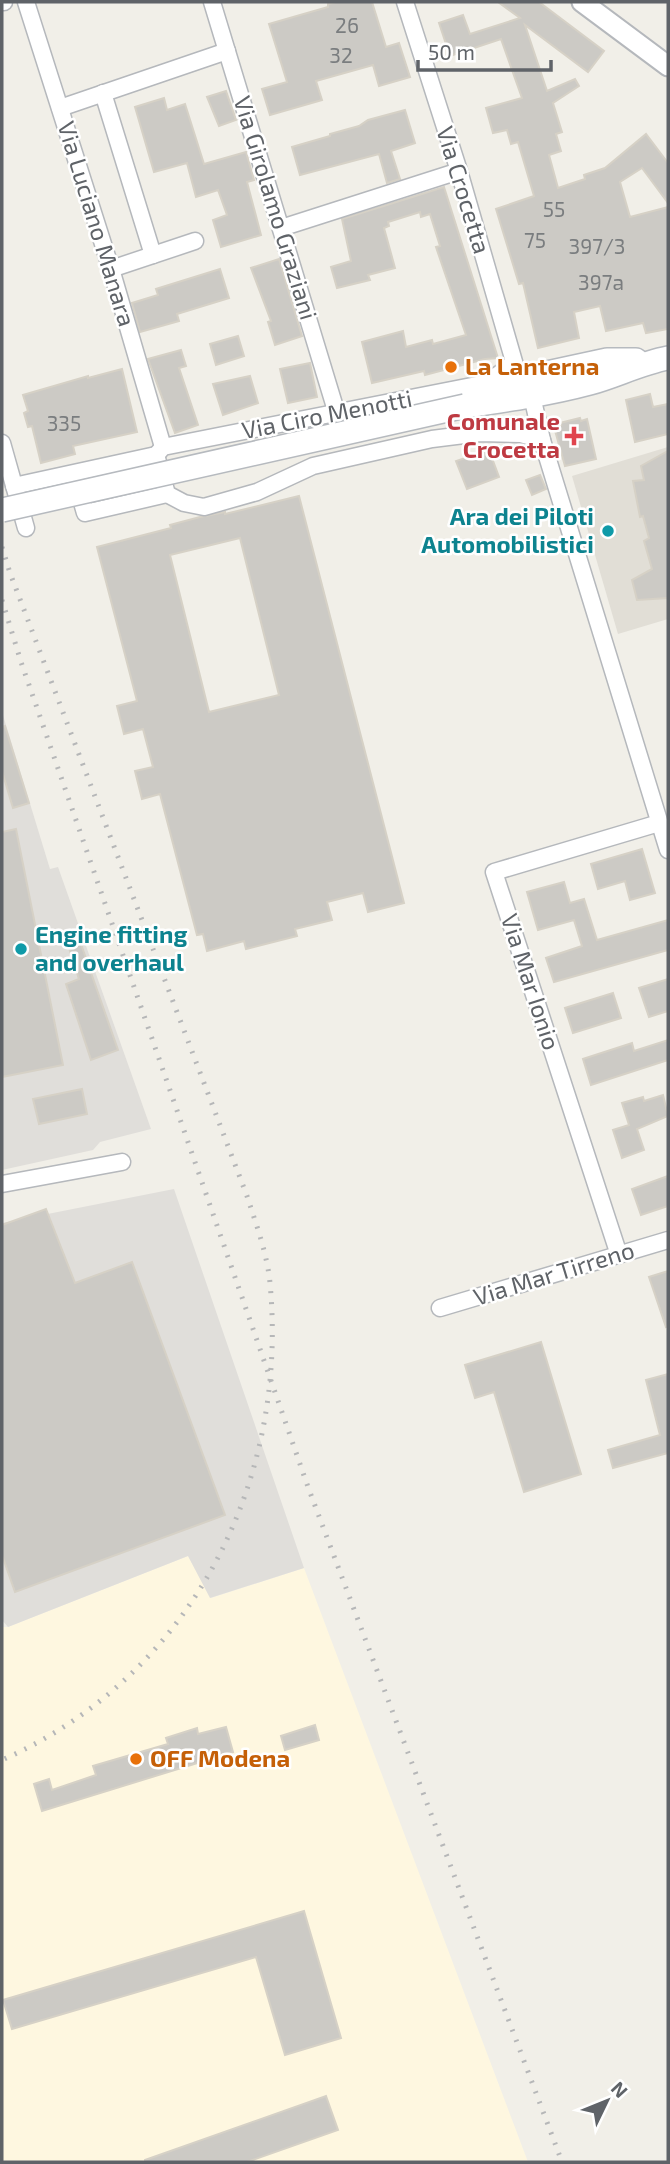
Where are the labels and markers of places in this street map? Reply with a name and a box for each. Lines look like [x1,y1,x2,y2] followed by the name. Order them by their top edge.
[465,351,599,380] place label: La Lanterna
[443,359,459,375] marker: La Lanterna
[447,406,560,463] place label: Comunale Crocetta
[566,428,582,444] marker: Comunale Crocetta
[421,501,594,558] place label: Ara dei Piloti Automobilistici
[600,523,616,539] marker: Ara dei Piloti Automobilistici
[35,919,187,976] place label: Engine fitting and overhaul
[13,941,29,957] marker: Engine fitting and overhaul
[150,1743,290,1772] place label: OFF Modena
[128,1751,144,1767] marker: OFF Modena

